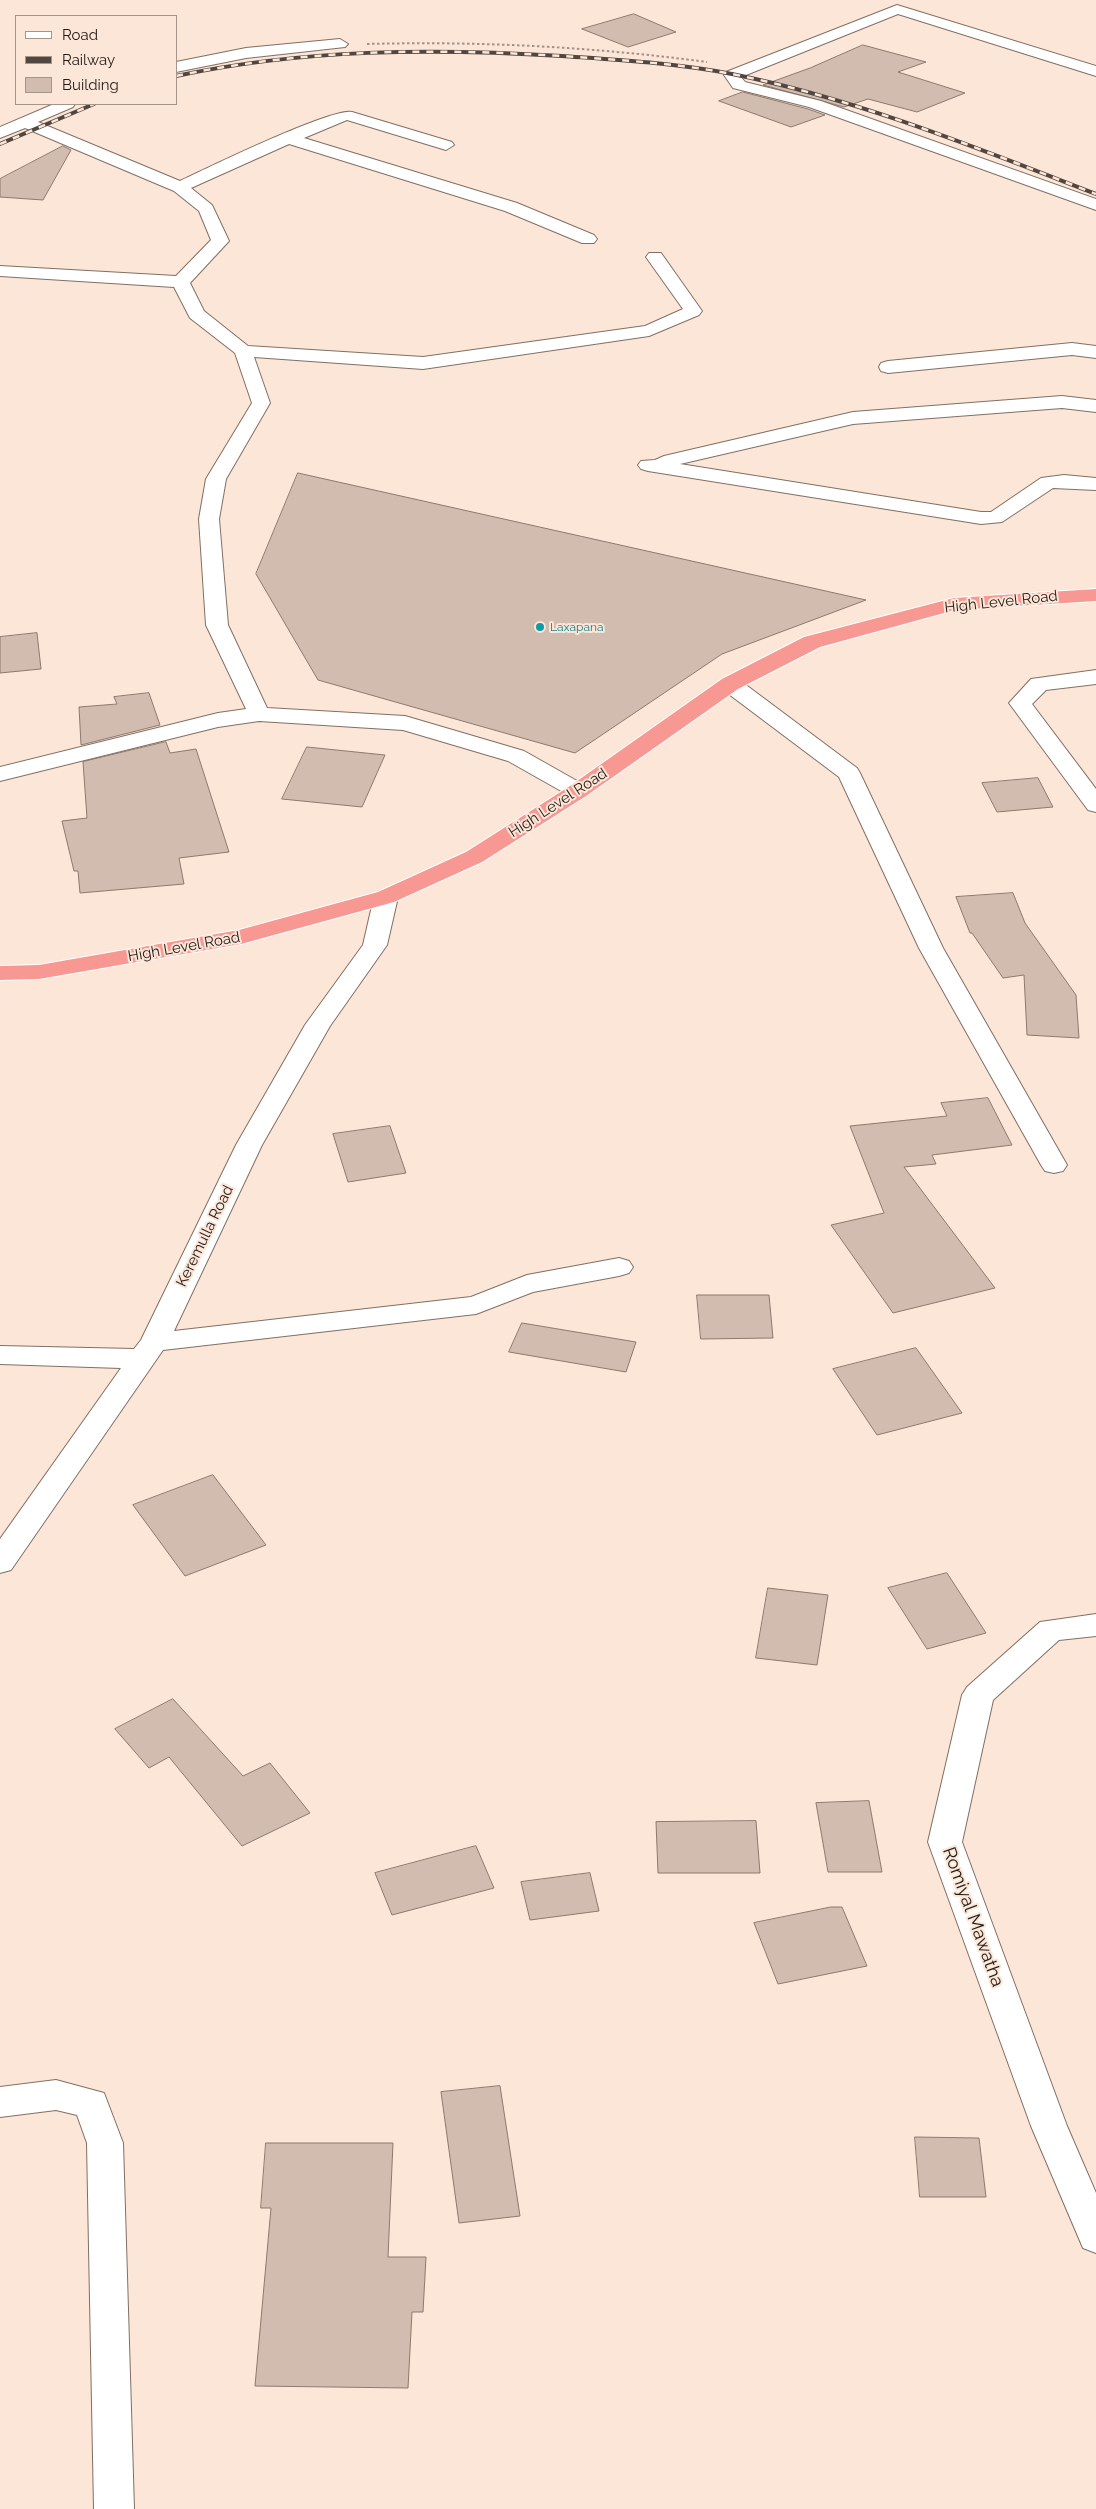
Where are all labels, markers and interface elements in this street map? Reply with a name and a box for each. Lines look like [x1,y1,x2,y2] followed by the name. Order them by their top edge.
[15,15,178,105] legend
[62,26,98,44] text: Road
[62,51,115,69] text: Railway
[62,76,119,94] text: Building
[943,587,1059,617] street label: High Level Road
[550,620,604,634] place label: Laxapana
[534,621,546,633] marker: Laxapana
[505,764,611,842] street label: High Level Road
[126,928,242,966] street label: High Level Road
[173,1182,237,1290] street label: Keremulla Road
[938,1844,1008,1990] street label: Romiyal Mawatha

